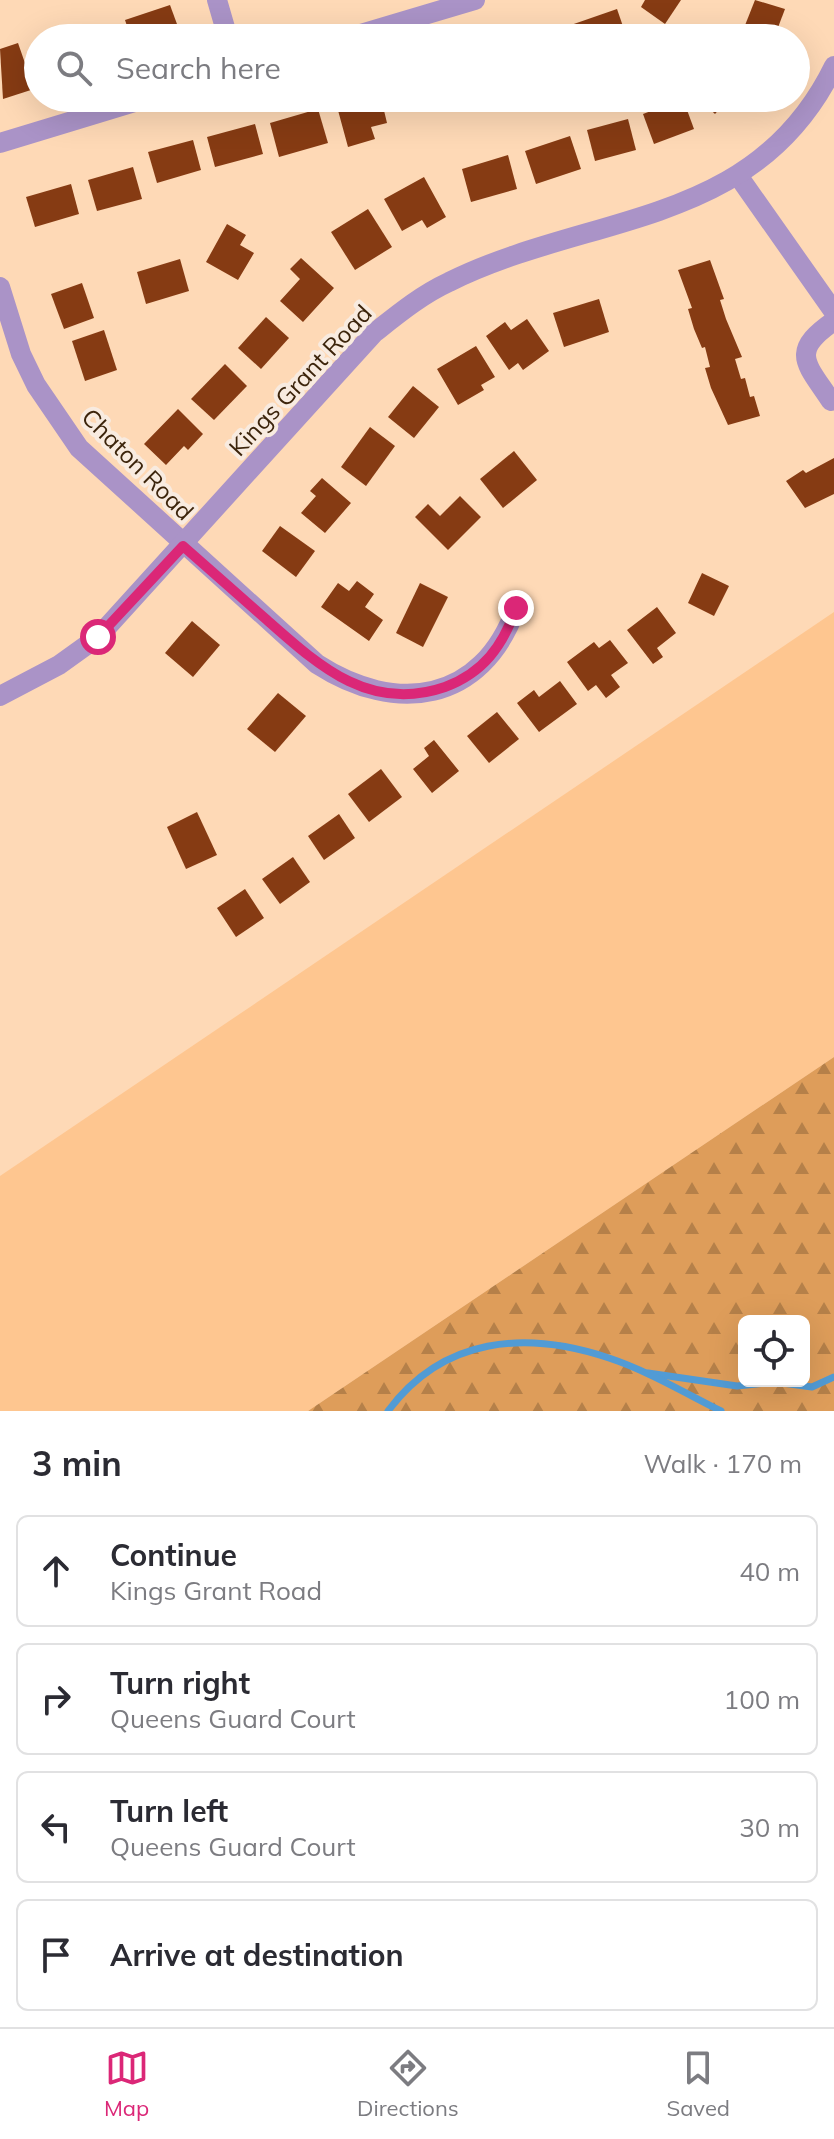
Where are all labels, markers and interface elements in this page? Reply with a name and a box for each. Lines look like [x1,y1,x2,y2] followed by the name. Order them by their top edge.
[24,24,810,112] search box
[52,46,96,90] icon: search
[116,49,281,87] text: Search here
[222,298,378,462] street label: Kings Grant Road
[76,402,200,526] street label: Chaton Road
[498,590,534,626] route end
[80,619,116,655] route start
[738,1315,810,1387] map controls
[738,1315,810,1387] button: locate
[32,1442,122,1485] text: 3 min
[643,1447,802,1480] text: Walk · 170 m
[110,1536,237,1574] text: Continue
[34,1549,78,1593] icon: ahead
[739,1555,800,1588] text: 40 m
[110,1574,322,1607] text: Kings Grant Road
[110,1664,250,1702] text: Turn right
[34,1677,78,1721] icon: right
[724,1683,800,1716] text: 100 m
[110,1702,356,1735] text: Queens Guard Court
[110,1792,228,1830] text: Turn left
[34,1805,78,1849] icon: left
[739,1811,800,1844] text: 30 m
[110,1830,356,1863] text: Queens Guard Court
[34,1933,78,1977] icon: arrive
[110,1936,404,1974] text: Arrive at destination
[104,2046,149,2122] tab: Map
[357,2046,459,2122] tab: Directions
[667,2046,730,2122] tab: Saved

